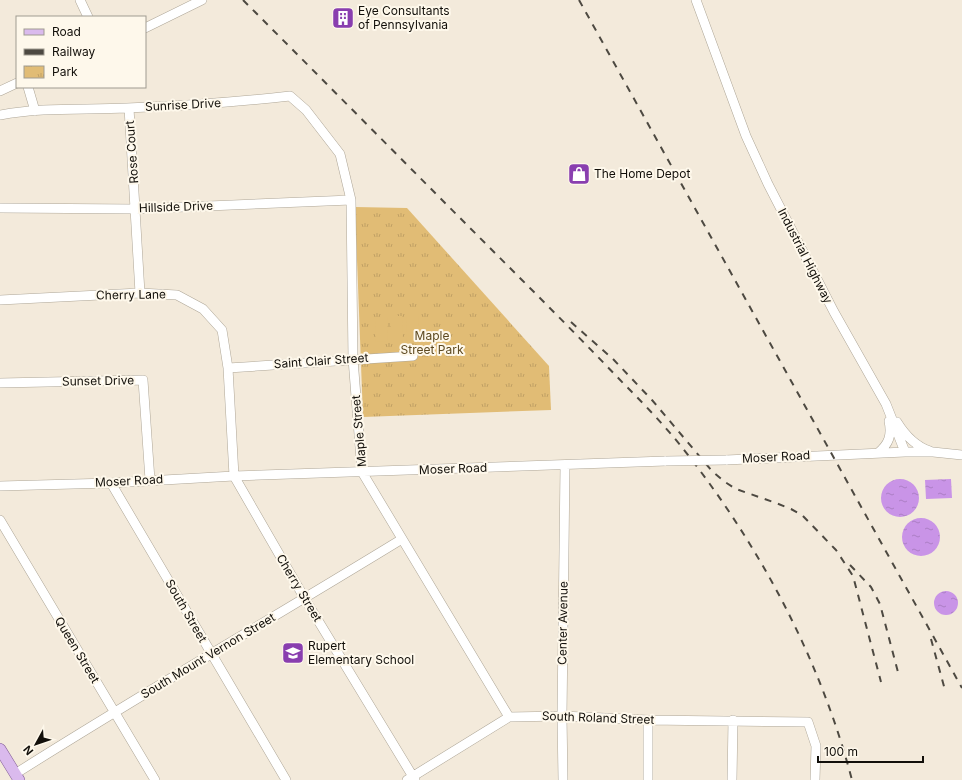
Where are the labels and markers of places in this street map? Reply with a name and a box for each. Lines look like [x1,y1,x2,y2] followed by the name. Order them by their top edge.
[358,3,450,32] place label: Eye Consultants of Pennsylvania
[330,5,356,31] building icon: Eye Consultants of Pennsylvania
[566,161,592,187] shop icon: The Home Depot
[594,166,690,181] place label: The Home Depot
[308,638,414,667] place label: Rupert Elementary School
[280,640,306,666] school or university icon: Rupert Elementary School

